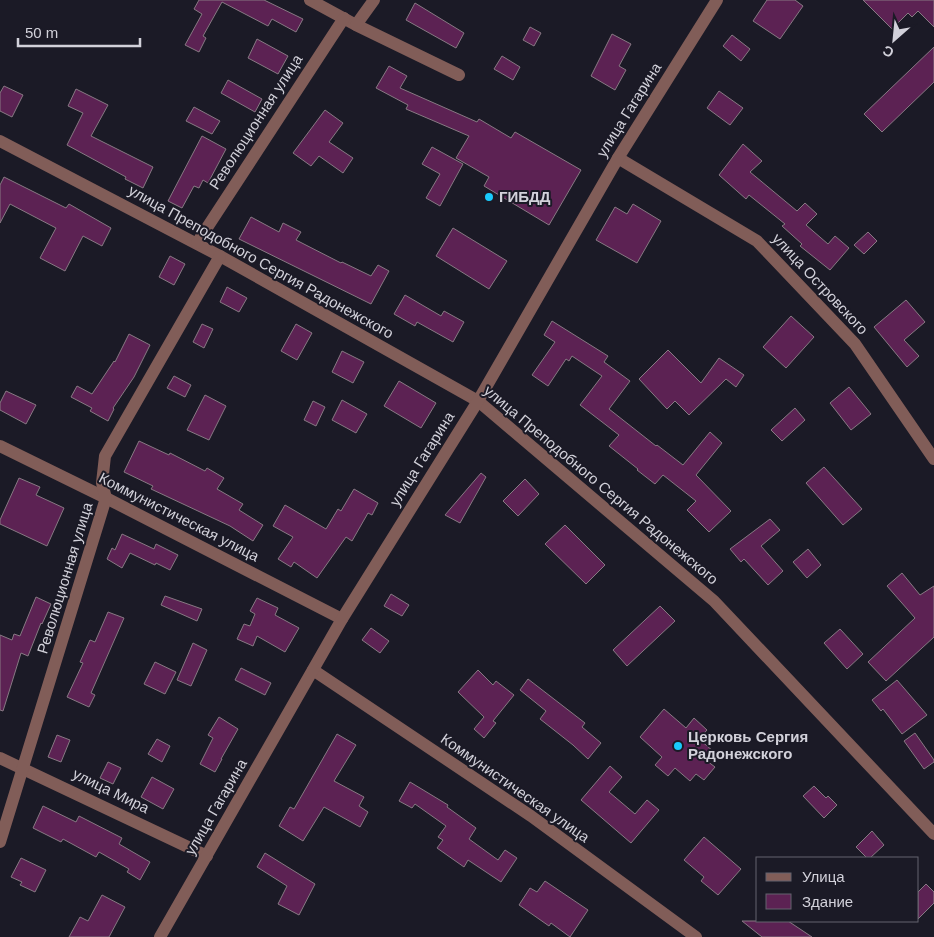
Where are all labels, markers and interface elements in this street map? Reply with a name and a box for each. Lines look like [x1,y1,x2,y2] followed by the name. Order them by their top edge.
[18,15,140,47] scale bar
[869,15,919,65] north arrow
[25,24,58,41] text: 50 m
[880,42,896,61] text: С
[206,51,306,192] street label: Революционная улица
[593,59,665,160] street label: улица Гагарина
[126,181,397,342] street label: улица Преподобного Сергия Радонежского
[499,188,551,205] place label: ГИБДД
[483,191,495,203] marker: ГИБДД
[769,230,872,338] street label: улица Островского
[481,382,722,588] street label: улица Преподобного Сергия Радонежского
[386,408,458,509] street label: улица Гагарина
[96,469,263,565] street label: Коммунистическая улица
[33,500,96,656] street label: Революционная улица
[688,728,808,762] place label: Церковь Сергия Радонежского
[438,730,593,846] street label: Коммунистическая улица
[672,740,684,752] marker: Церковь Сергия Радонежского
[181,755,250,858] street label: улица Гагарина
[70,765,153,817] street label: улица Мира
[756,857,919,922] legend
[802,868,845,885] text: Улица
[802,893,853,910] text: Здание

